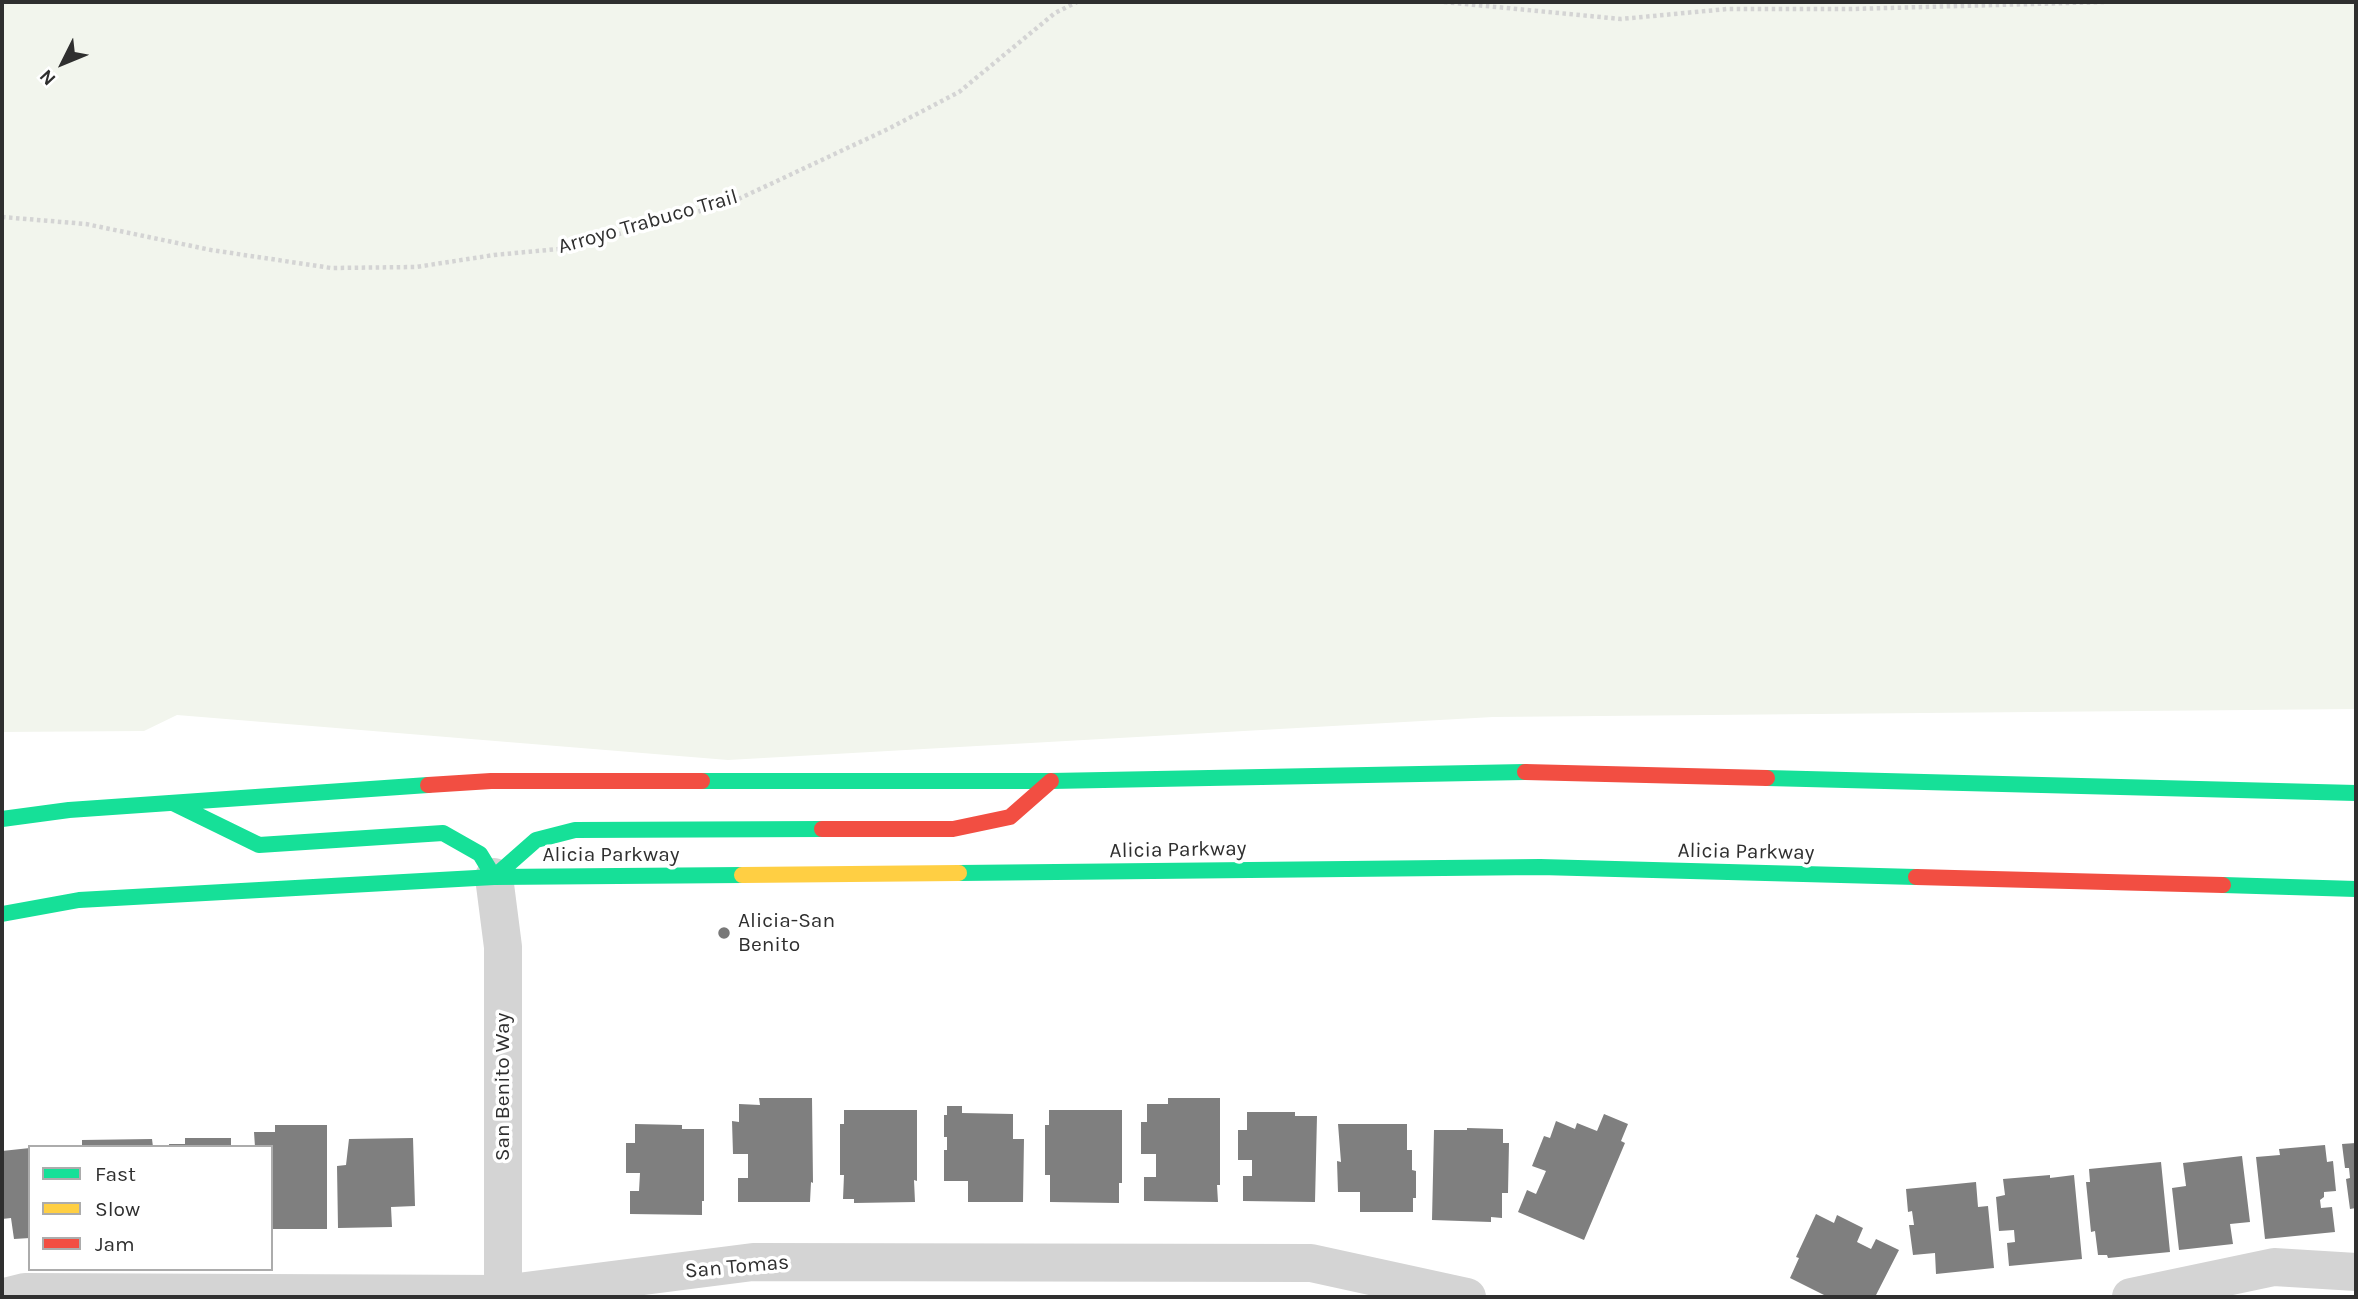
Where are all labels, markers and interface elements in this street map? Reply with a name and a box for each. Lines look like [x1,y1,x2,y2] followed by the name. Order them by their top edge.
[28,28,98,98] north arrow
[35,65,60,90] text: N
[555,184,741,260] street label: Arroyo Trabuco Trail
[1109,836,1247,864] street label: Alicia Parkway
[1677,838,1815,866] street label: Alicia Parkway
[542,842,680,868] street label: Alicia Parkway
[738,908,835,958] place label: Alicia-San Benito
[716,925,732,941] marker: Alicia-San Benito
[490,1013,516,1161] street label: San Benito Way
[28,1145,273,1271] legend
[95,1162,136,1186] text: Fast
[95,1197,140,1221] text: Slow
[95,1232,135,1256] text: Jam
[684,1250,790,1284] street label: San Tomas

